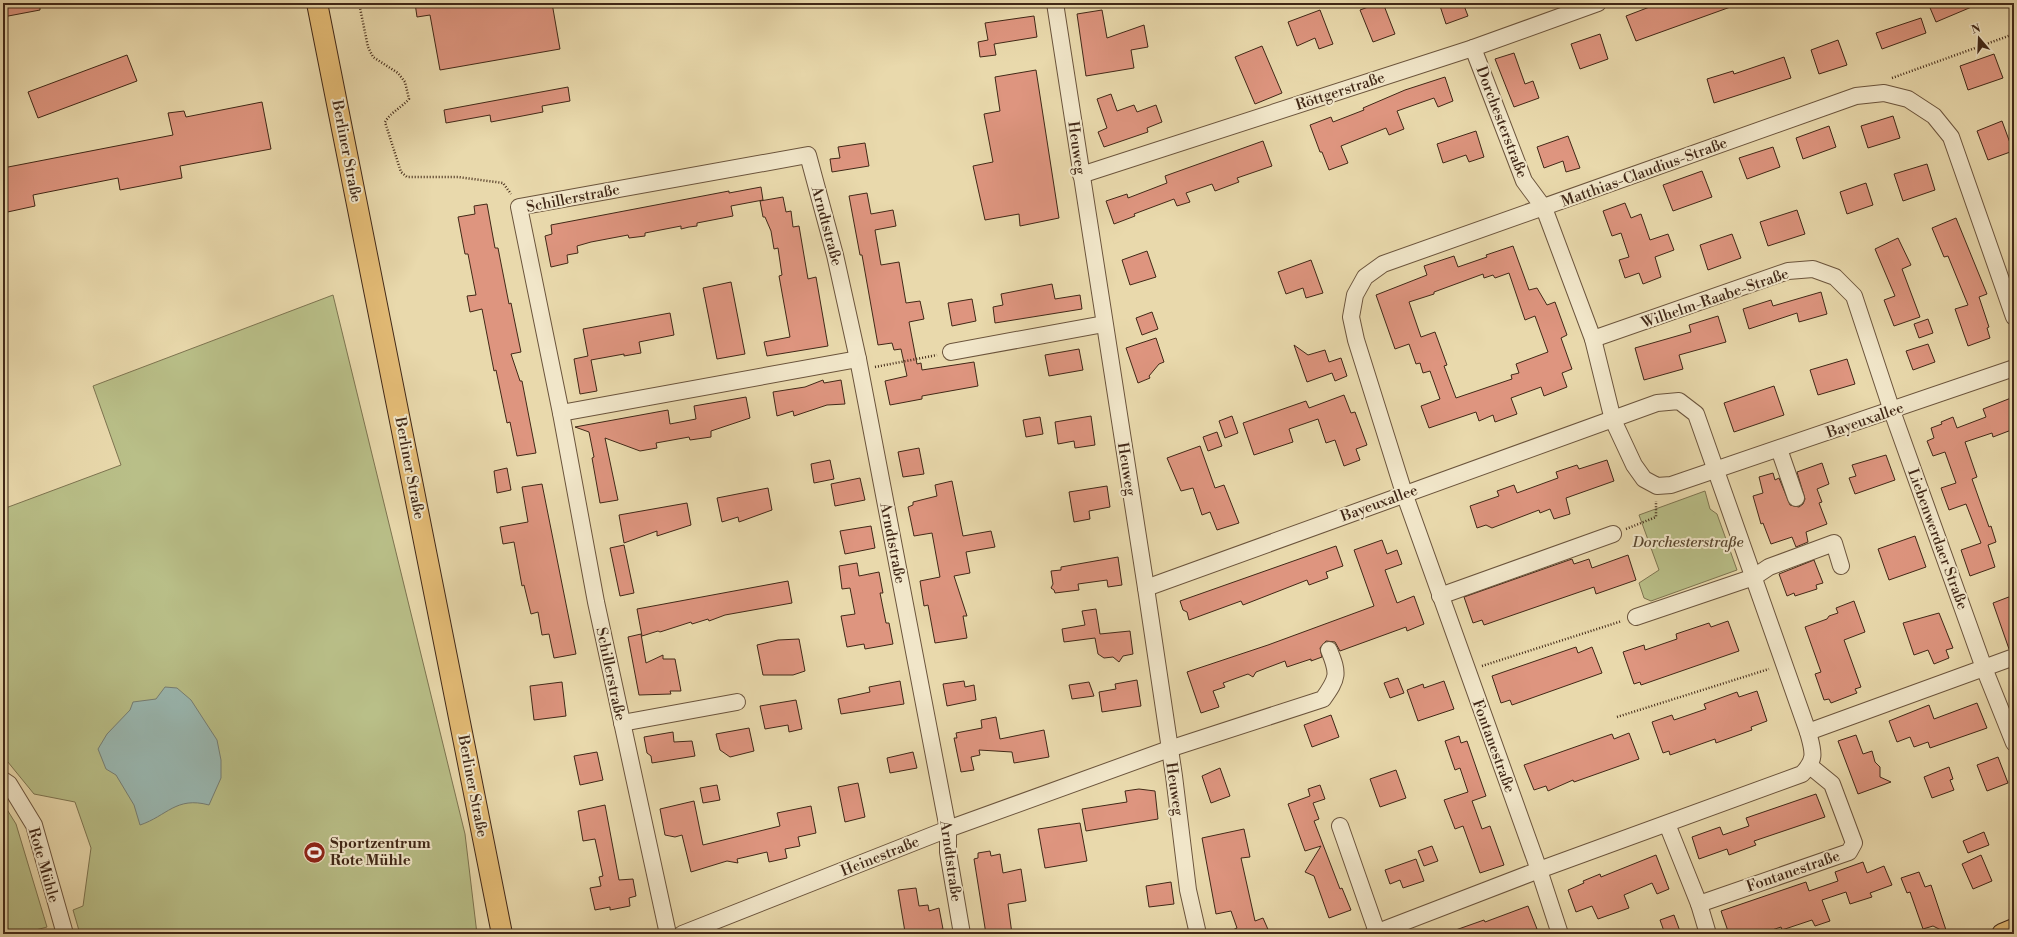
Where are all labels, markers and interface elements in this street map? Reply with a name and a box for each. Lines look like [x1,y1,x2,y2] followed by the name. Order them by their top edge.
[1959,18,1999,58] north arrow
[1970,21,1983,38] text: N
[1471,64,1532,181] street label: Dorchesterstraße
[1293,68,1387,115] street label: Röttgerstraße
[327,97,366,204] street label: Berliner Straße
[1063,120,1090,176] street label: Heuweg
[1558,134,1730,211] street label: Matthias-Claudius-Straße
[525,180,621,217] street label: Schillerstraße
[806,183,846,268] street label: Arndtstraße
[1638,264,1791,333] street label: Wilhelm-Raabe-Straße
[1823,398,1906,443] street label: Bayeuxallee
[390,414,429,521] street label: Berliner Straße
[1113,441,1140,497] street label: Heuweg
[1903,466,1972,612] street label: Liebenwerdaer Straße
[1337,481,1420,527] street label: Bayeuxallee
[875,500,910,585] street label: Arndtstraße
[1631,533,1744,552] park label: Dorchesterstraße
[591,626,630,722] street label: Schillerstraße
[1468,697,1519,795] street label: Fontanestraße
[453,732,492,839] street label: Berliner Straße
[1161,761,1188,817] street label: Heuweg
[935,818,966,903] street label: Arndtstraße
[24,825,63,905] street label: Rote Mühle
[838,832,922,881] street label: Heinestraße
[330,834,431,870] place label: Sportzentrum Rote Mühle
[301,839,327,865] sports icon: Sportzentrum Rote Mühle
[1744,847,1843,896] street label: Fontanestraße

